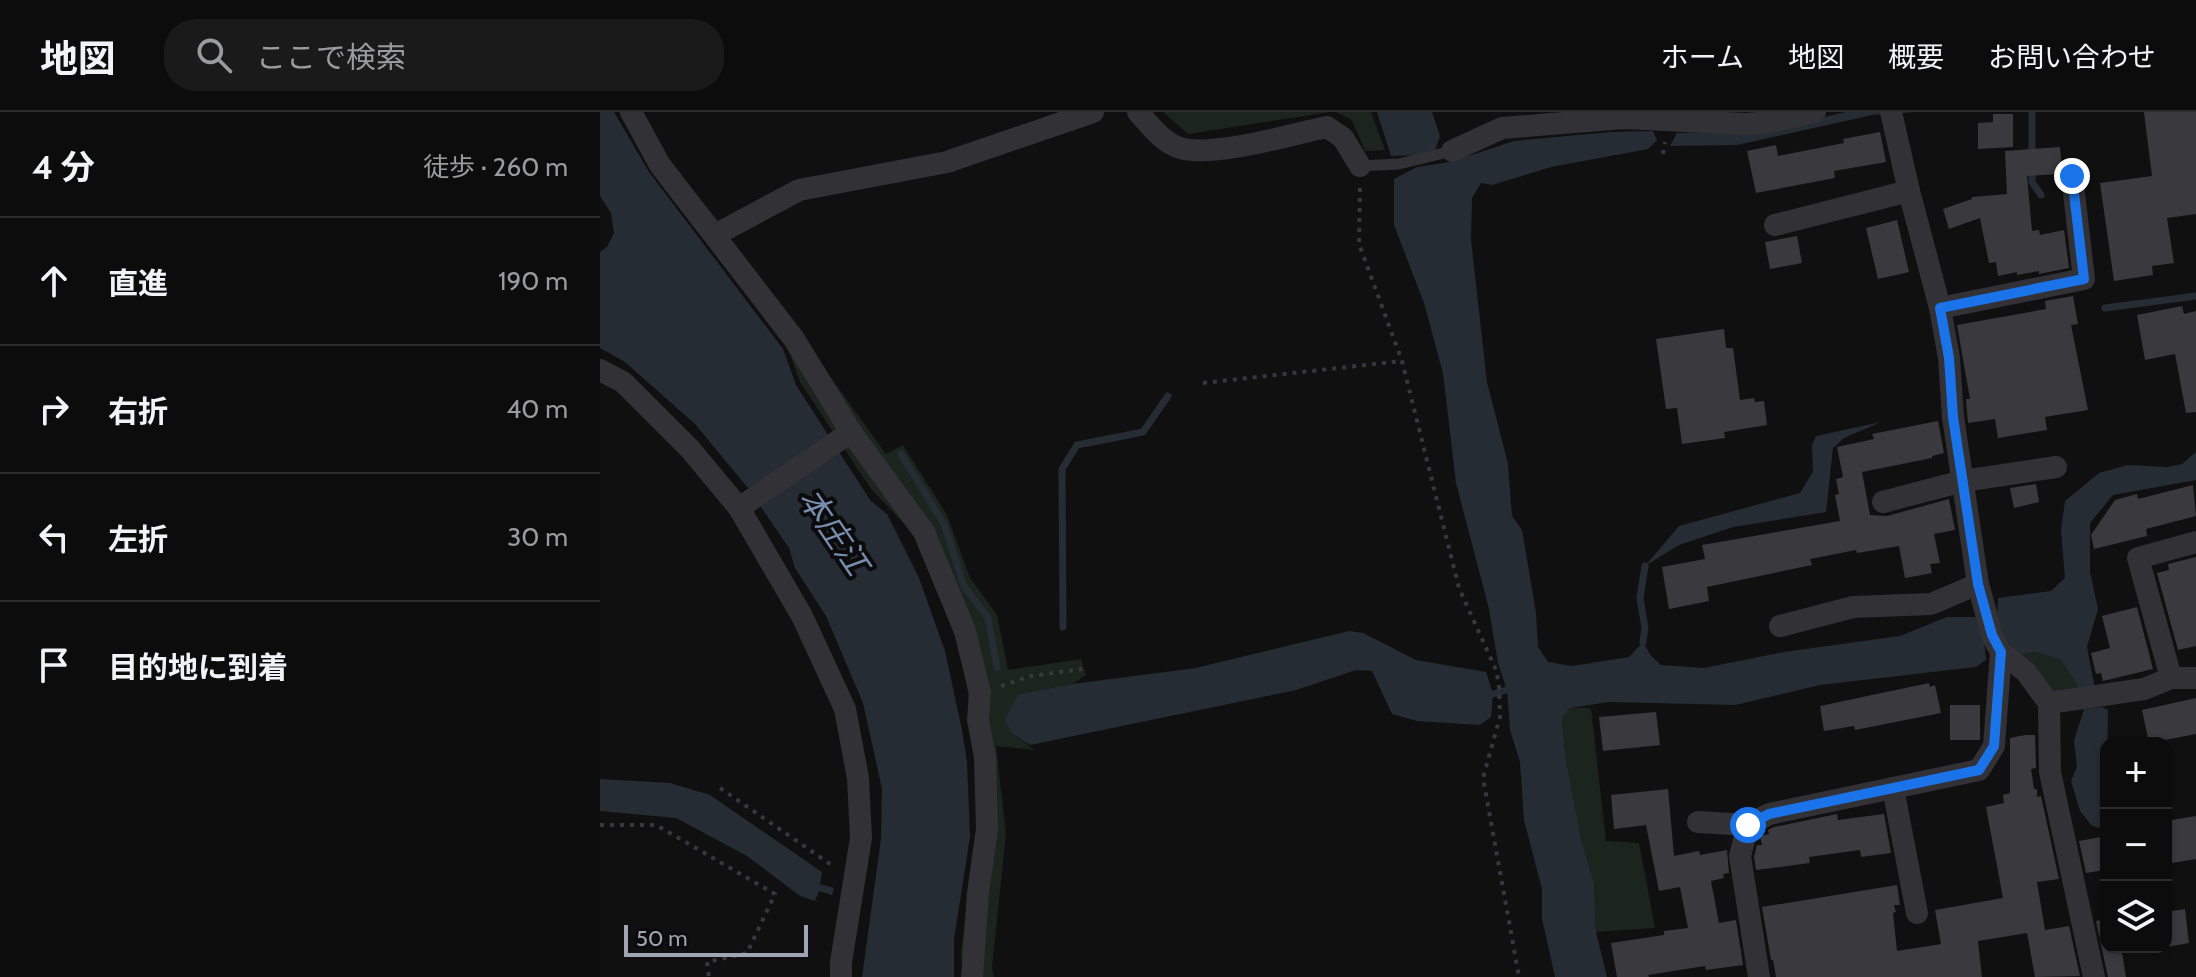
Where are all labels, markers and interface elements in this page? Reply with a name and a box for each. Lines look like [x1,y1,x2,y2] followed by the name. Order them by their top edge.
[164,19,724,91] search box
[192,33,236,77] icon: search
[40,35,116,82] text: 地図
[256,39,406,76] text: ここで検索
[1661,40,1744,74] text: ホーム
[1788,40,1844,74] text: 地図
[1888,40,1944,74] text: 概要
[1988,40,2156,74] text: お問い合わせ
[32,146,95,188] text: 4 分
[423,151,568,183] text: 徒歩 · 260 m
[2054,158,2090,194] route end
[32,259,76,303] icon: ahead
[108,265,168,302] text: 直進
[498,265,568,297] text: 190 m
[32,387,76,431] icon: right
[108,393,168,430] text: 右折
[506,393,568,425] text: 40 m
[791,480,879,584] water label: 本庄江
[32,515,76,559] icon: left
[108,521,168,558] text: 左折
[507,521,568,553] text: 30 m
[32,643,76,687] icon: arrive
[108,649,288,686] text: 目的地に到着
[2100,737,2172,953] map controls
[2100,737,2172,809] button: +
[1730,807,1766,843] route start
[2100,809,2172,881] button: −
[2100,881,2172,953] button: layers
[624,921,808,957] scale bar
[636,925,688,952] text: 50 m

